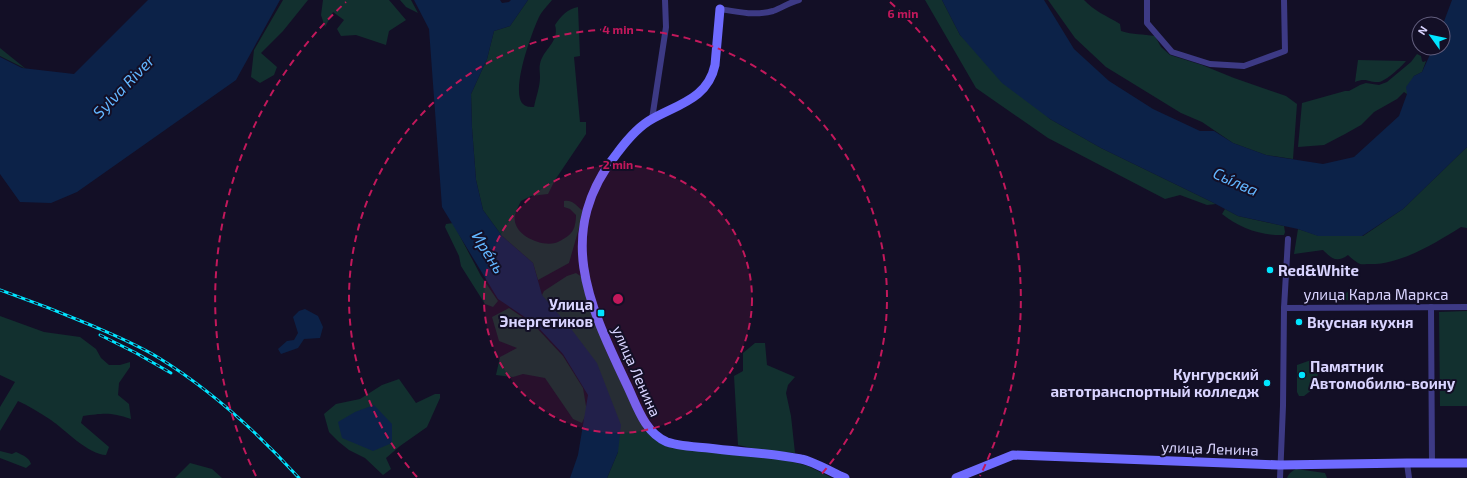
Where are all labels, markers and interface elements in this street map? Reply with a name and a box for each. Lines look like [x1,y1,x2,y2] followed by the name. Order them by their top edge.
[888,6,918,20] text: 6 min
[1411,16,1451,56] north arrow
[602,22,634,36] text: 4 min
[1415,23,1430,37] text: N
[88,50,159,122] water label: Sylva River
[603,157,633,171] text: 2 min
[1210,163,1262,199] water label: Сы́лва
[469,227,509,277] water label: Ире́нь
[1278,261,1359,279] place label: Red&White
[1265,265,1275,275] marker: Red&White
[1303,285,1449,304] street label: улица Карла Маркса
[611,292,625,306] centre of rings
[500,295,593,330] place label: Улица Энергетиков
[596,308,606,318] marker: Улица Энергетиков
[1307,313,1414,331] place label: Вкусная кухня
[1294,317,1304,327] marker: Вкусная кухня
[608,323,665,420] street label: улица Ленина
[1310,357,1456,392] place label: Памятник Автомобилю-воину
[1050,365,1260,400] place label: Кунгурский автотранспортный колледж
[1297,370,1307,380] marker: Памятник Автомобилю-воину
[1262,378,1272,388] marker: Кунгурский автотранспортный колледж
[1161,437,1259,460] street label: улица Ленина

